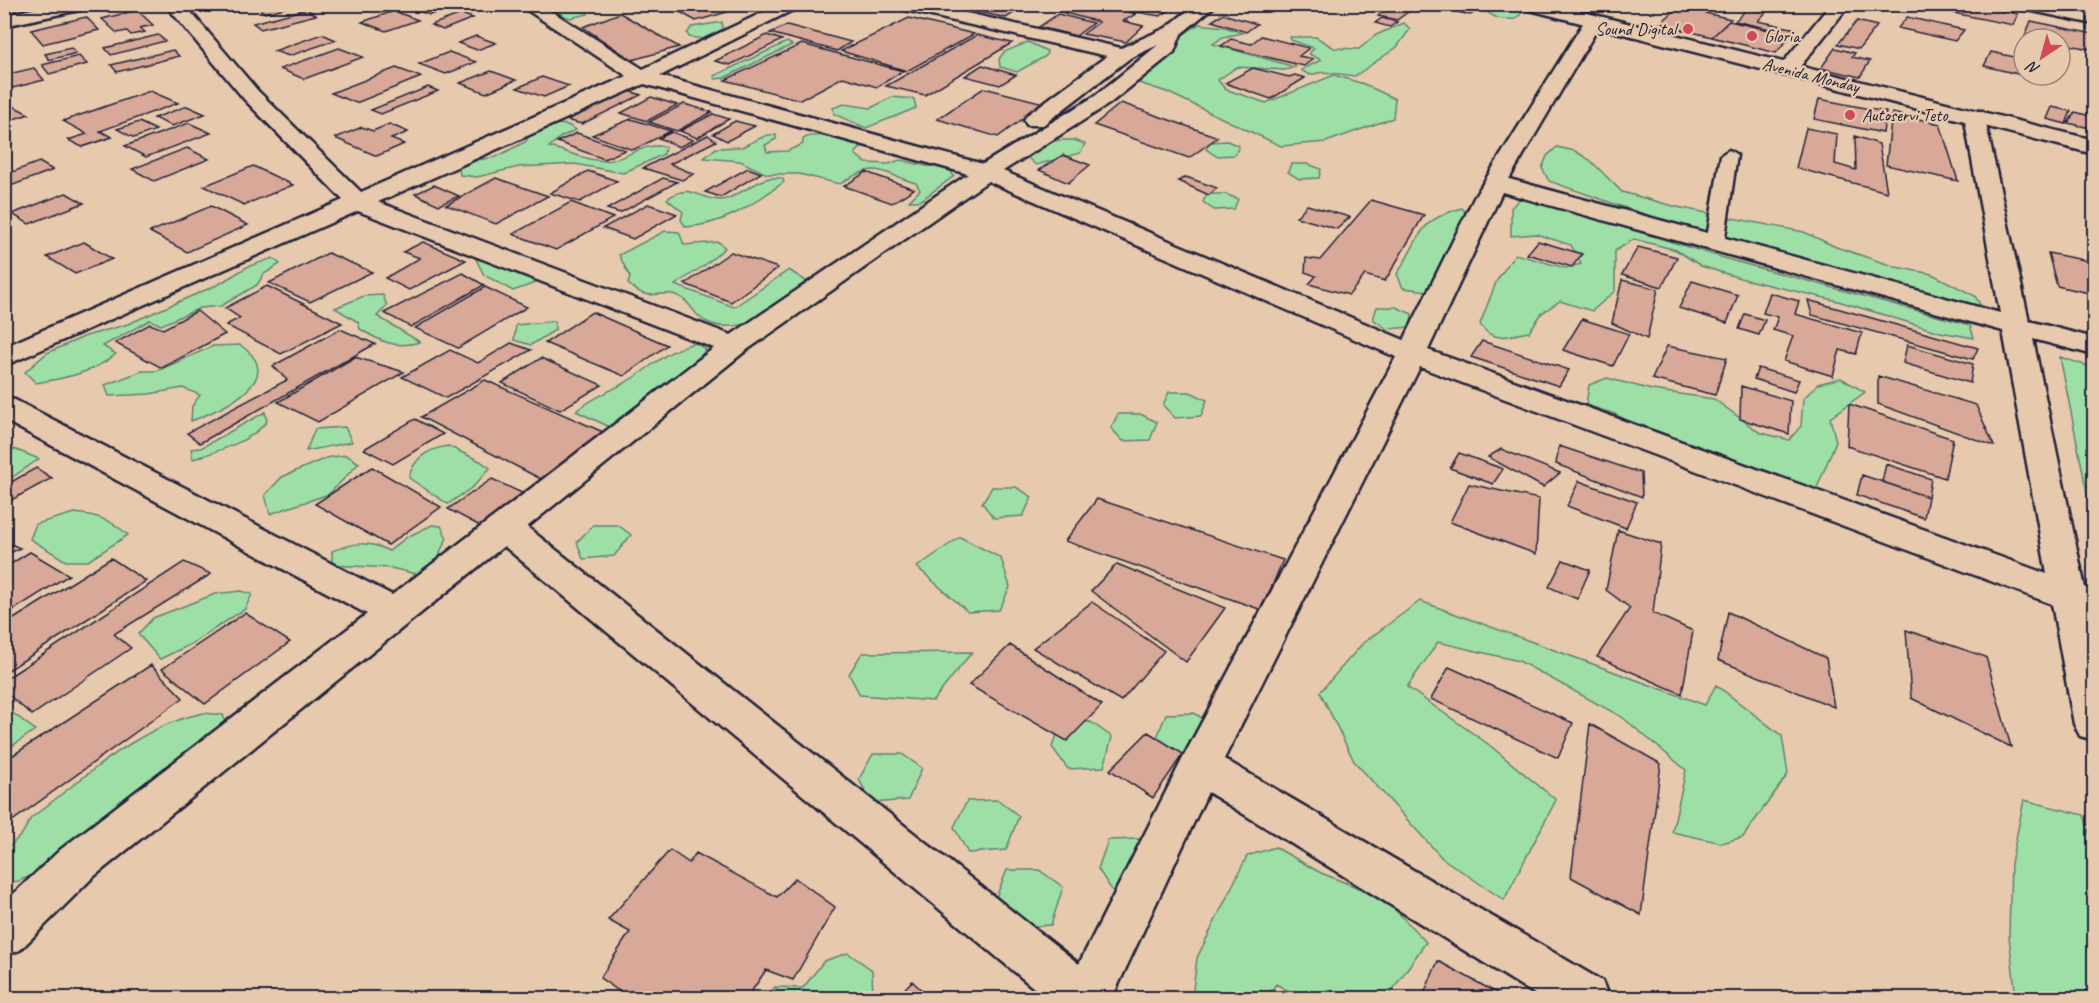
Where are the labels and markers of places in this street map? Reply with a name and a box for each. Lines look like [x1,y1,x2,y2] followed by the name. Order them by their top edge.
[1595,18,1679,40] place label: Sound Digital
[1681,22,1695,36] marker: Sound Digital
[1764,25,1801,47] place label: Gloria
[1745,29,1759,43] marker: Gloria
[1862,104,1949,126] place label: Autoservi Teto
[1843,108,1857,122] marker: Autoservi Teto

